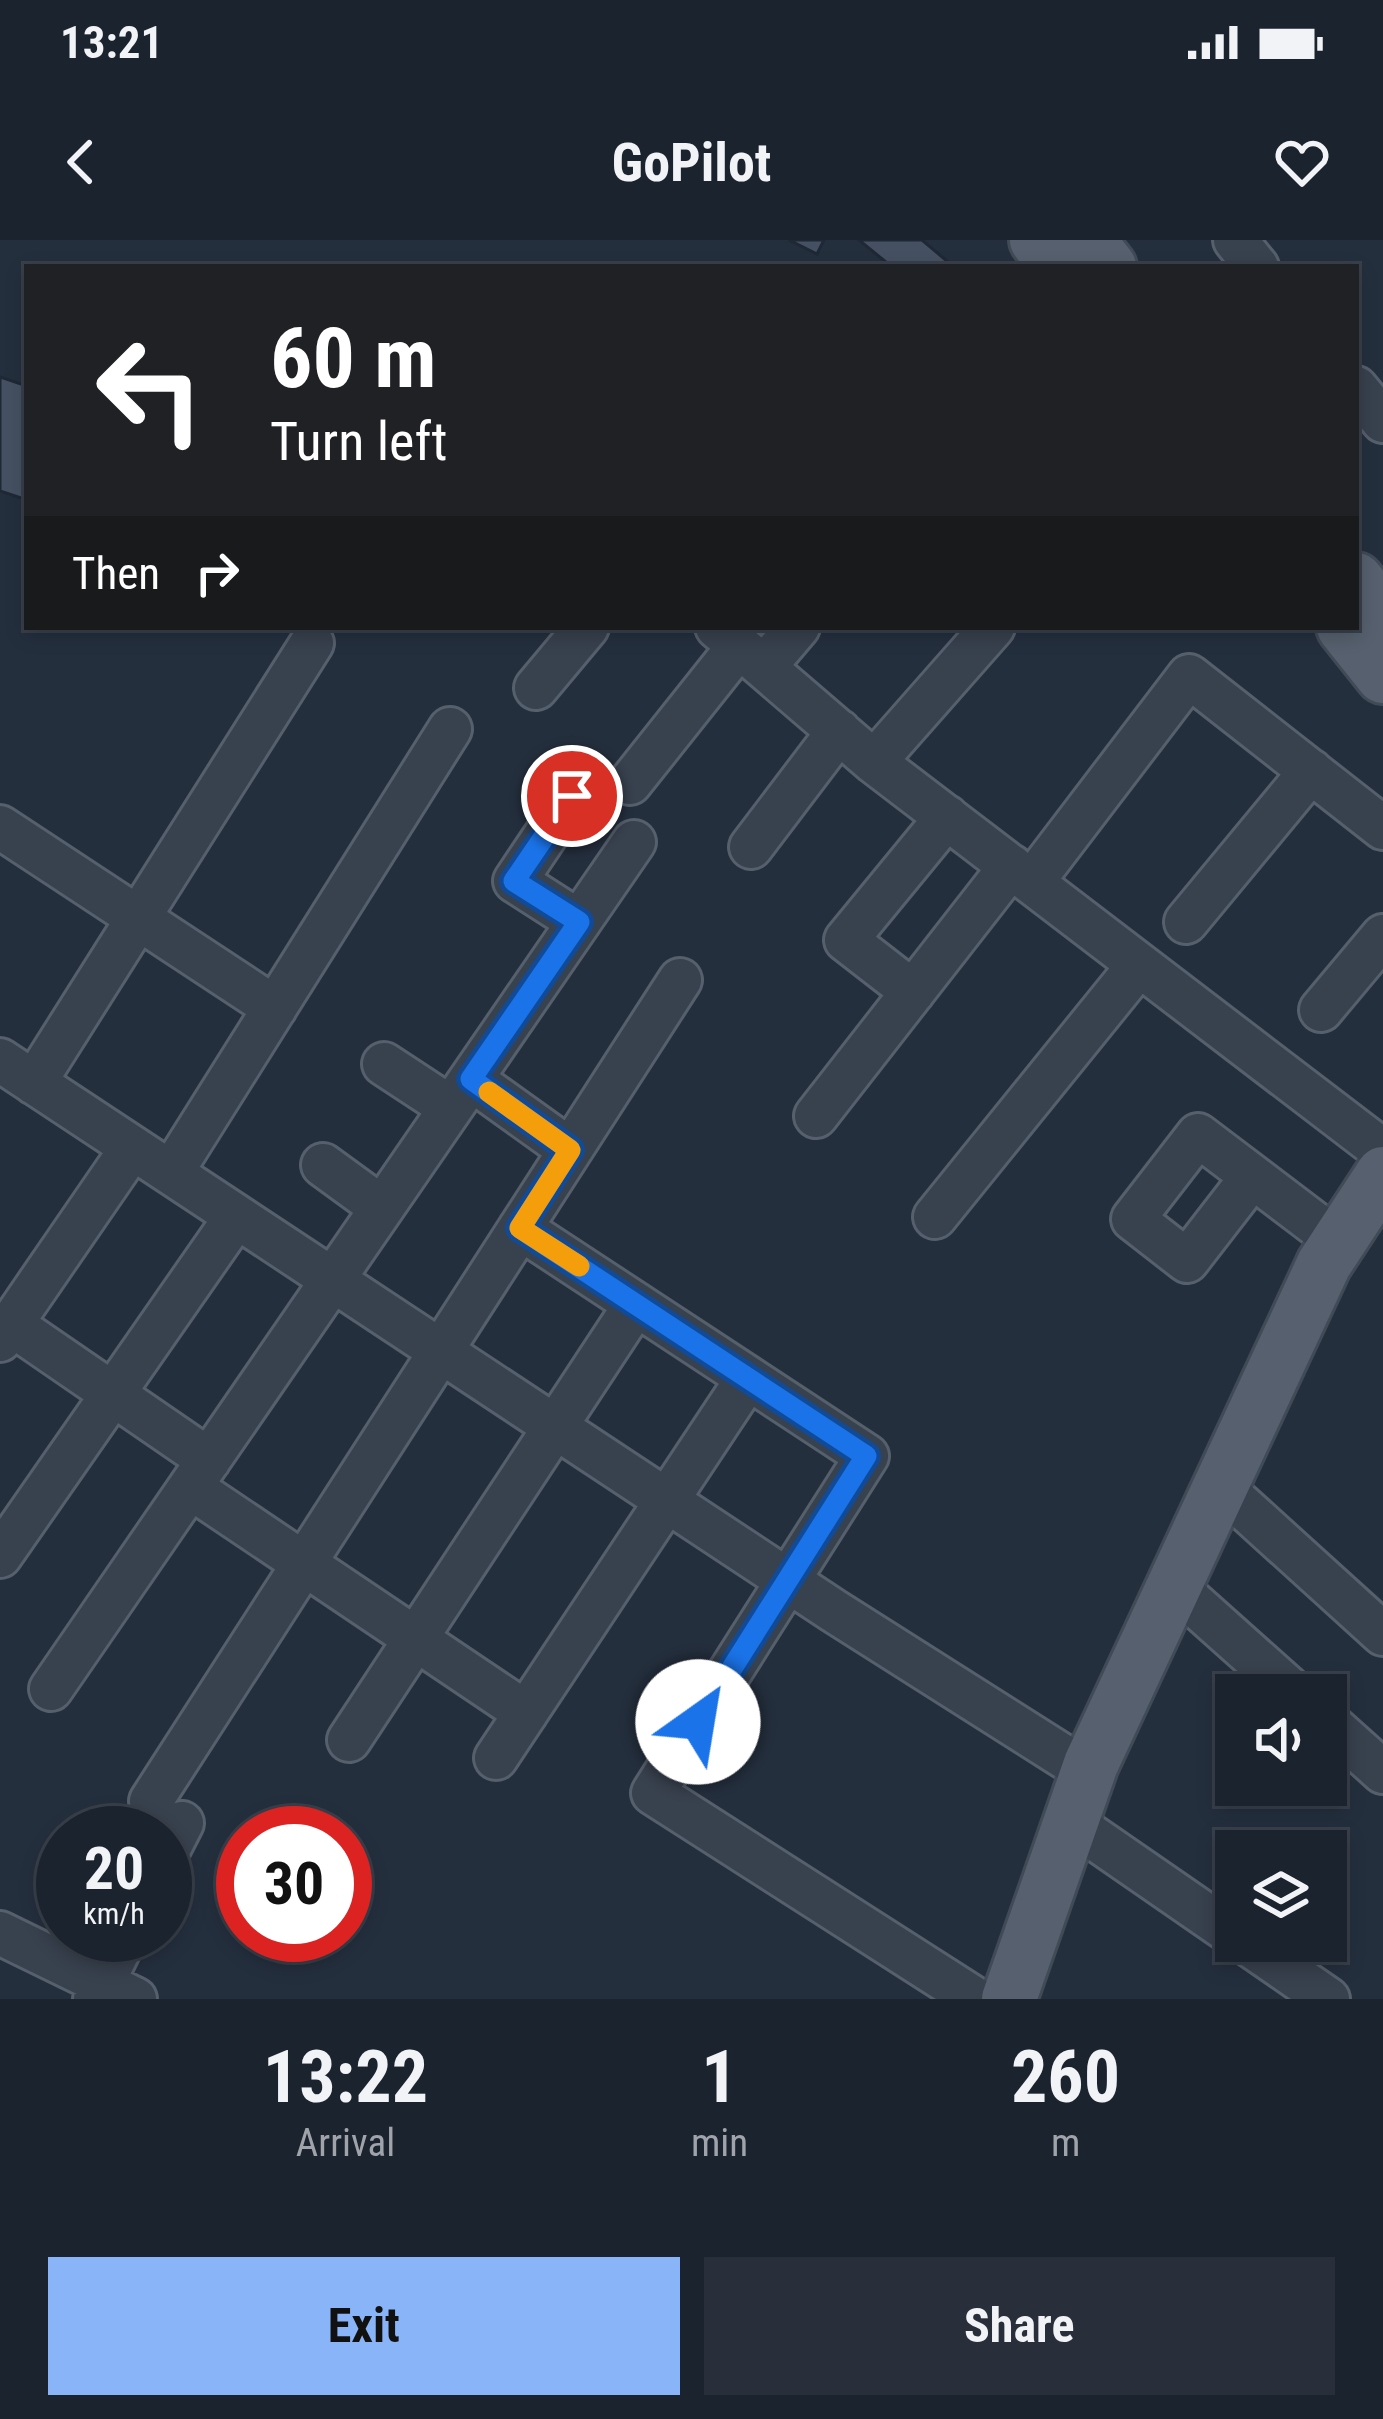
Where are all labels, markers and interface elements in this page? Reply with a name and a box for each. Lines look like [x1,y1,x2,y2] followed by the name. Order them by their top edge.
[60,16,163,69] text: 13:21
[48,129,114,195] icon: back
[1269,129,1335,195] icon: heart
[612,131,771,194] text: GoPilot
[270,309,437,408] text: 60 m
[72,312,228,468] icon: left
[270,410,447,473] text: Turn left
[184,540,250,606] icon: right
[72,547,160,600] text: Then
[521,745,623,847] pin
[539,763,605,829] icon: arrive
[635,1659,761,1785] position arrow
[1215,1674,1347,1962] map controls
[1215,1674,1347,1806] button: sound
[216,1806,372,1962] speed limit sign: 30
[1215,1830,1347,1962] button: layers
[84,1833,144,1904] text: 20
[83,1896,145,1931] text: km/h
[263,2035,428,2120] text: 13:22
[701,2035,738,2120] text: 1
[1011,2035,1120,2120] text: 260
[296,2120,395,2166] text: Arrival
[691,2120,748,2166] text: min
[1051,2120,1080,2166] text: m
[48,2257,680,2395] button: Exit
[704,2257,1335,2395] button: Share

